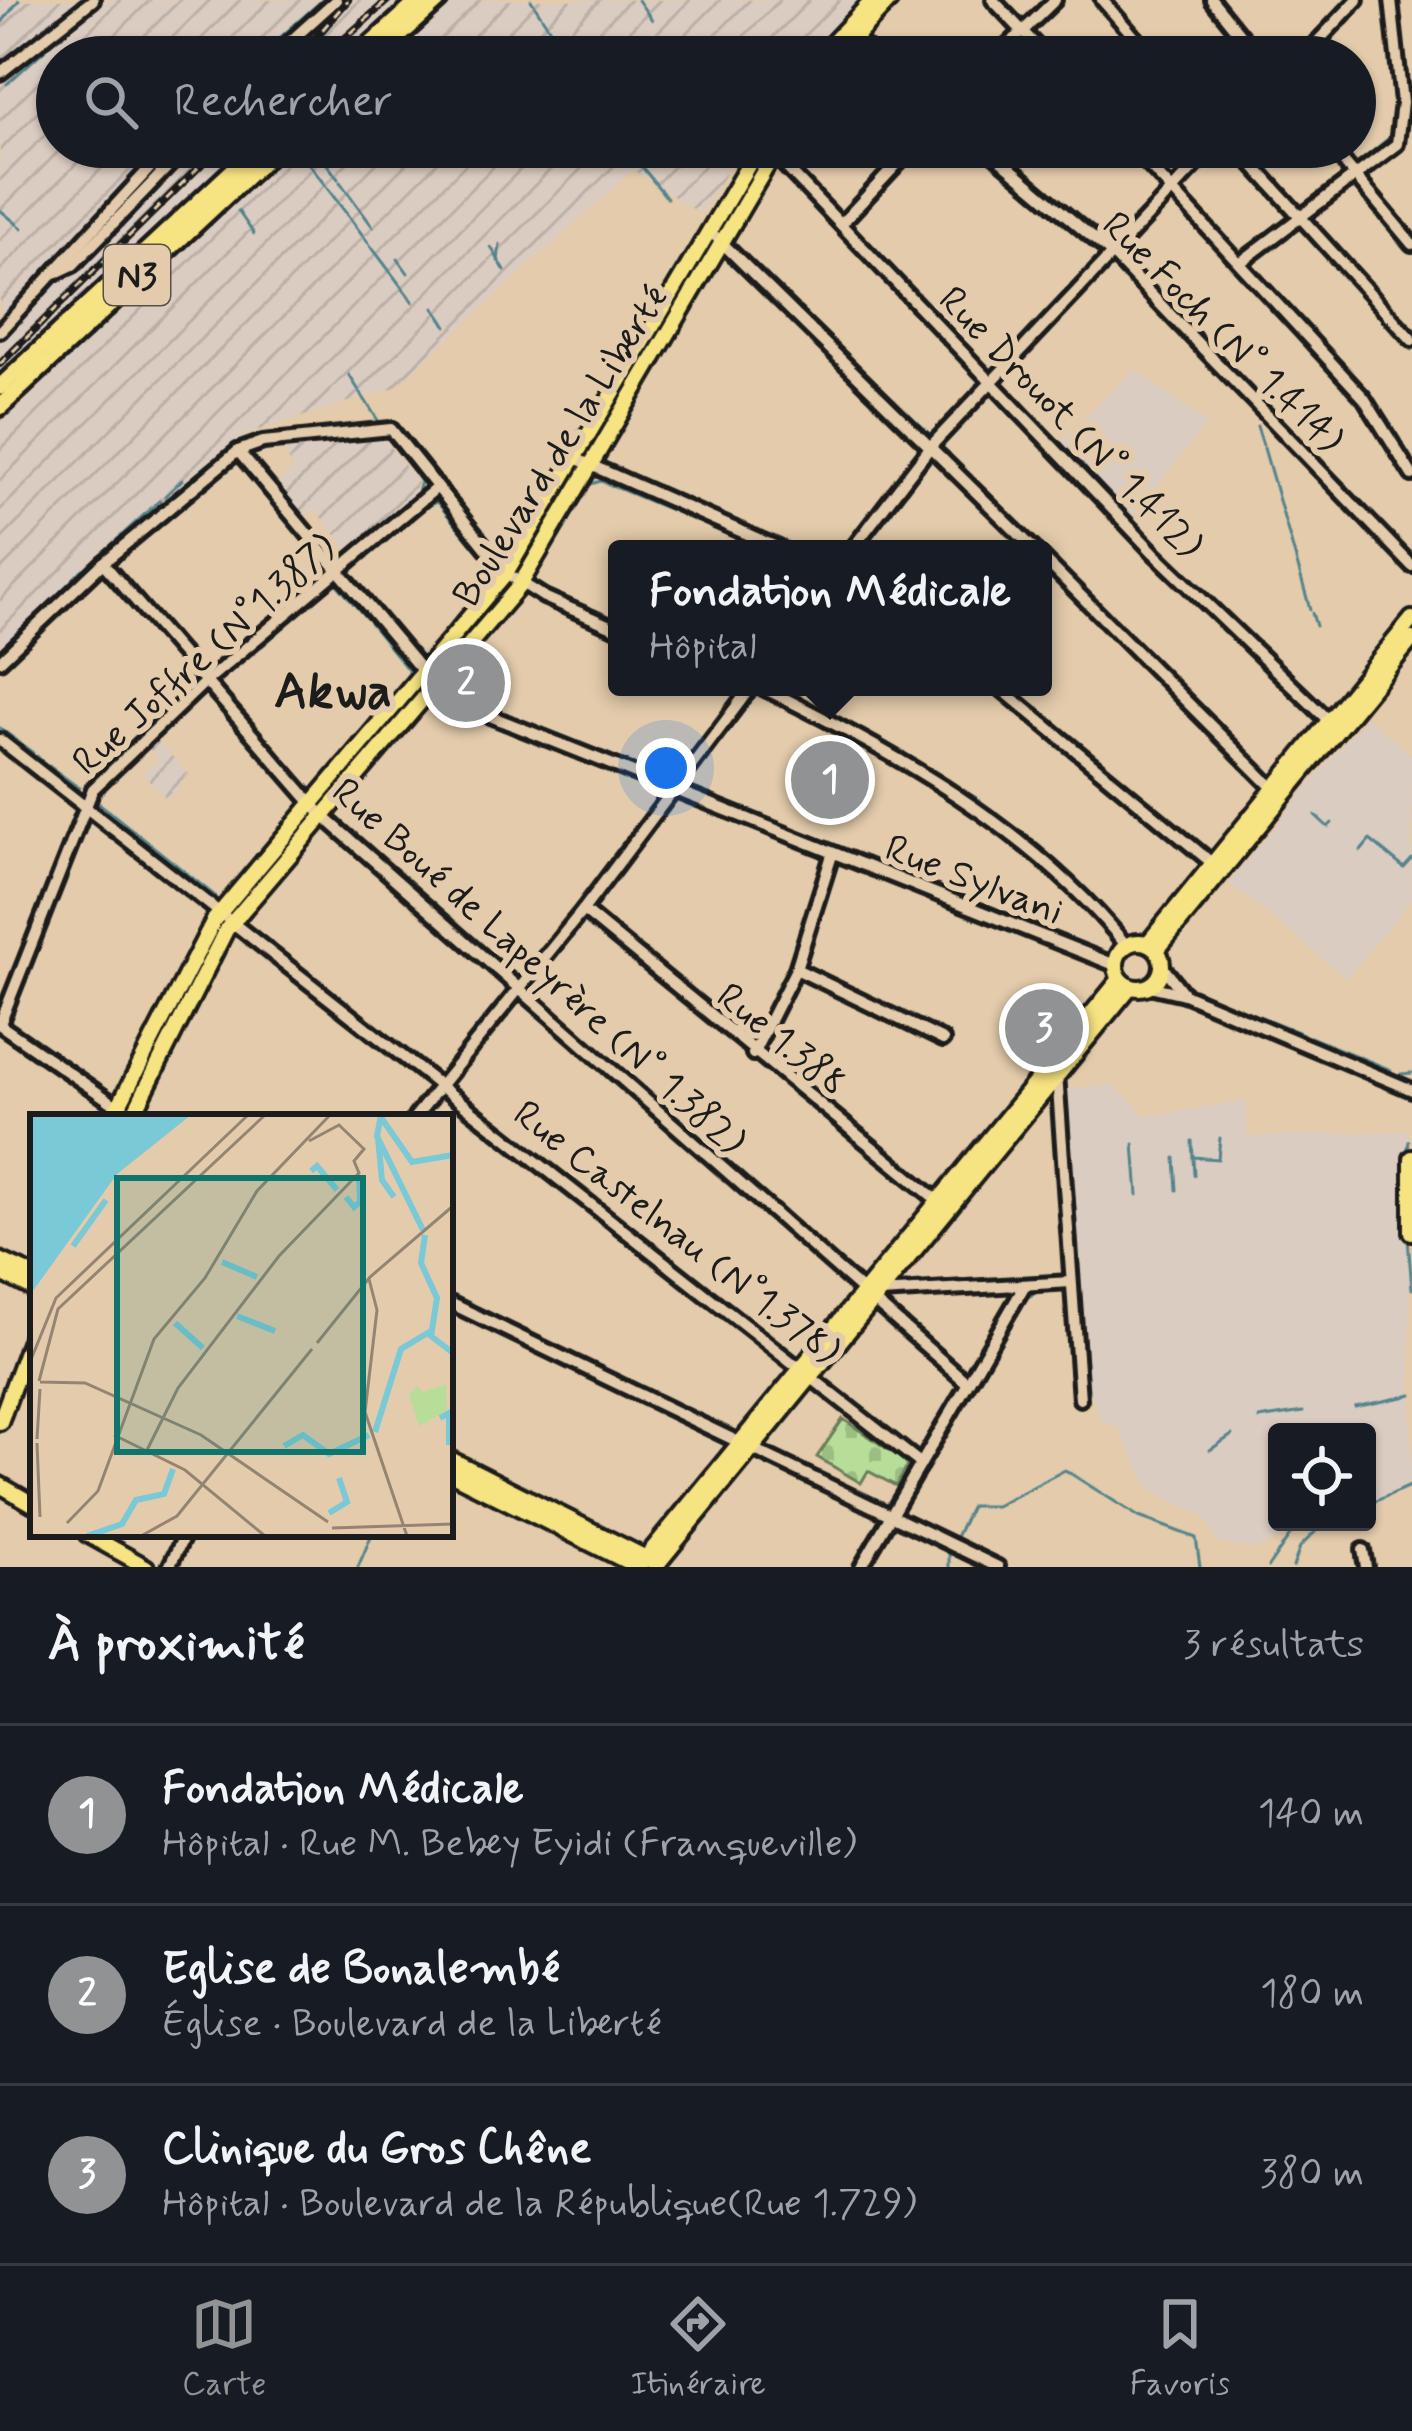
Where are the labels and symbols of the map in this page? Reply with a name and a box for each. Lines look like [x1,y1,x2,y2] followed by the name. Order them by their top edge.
[1090,201,1354,466] street label: Rue Foch (N° 1.414)
[104,245,170,305] road number: N3
[442,276,682,617] street label: Boulevard de la Liberté
[926,276,1213,571] street label: Rue Drouot (N° 1.412)
[62,523,348,788] street label: Rue Joffre (N°1.387)
[427,638,505,728] pin: 2
[274,660,392,726] district label: Akwa
[791,735,869,825] pin: 1
[636,738,696,798] your location
[320,768,756,1167] street label: Rue Boué de Lapeyrère (N° 1.382)
[877,824,1070,939] street label: Rue Sylvani
[705,972,857,1109] street label: Rue 1.388
[1005,983,1083,1073] pin: 3
[502,1090,850,1378] street label: Rue Castelnau (N°1.378)
[30,1114,453,1537] inset map

